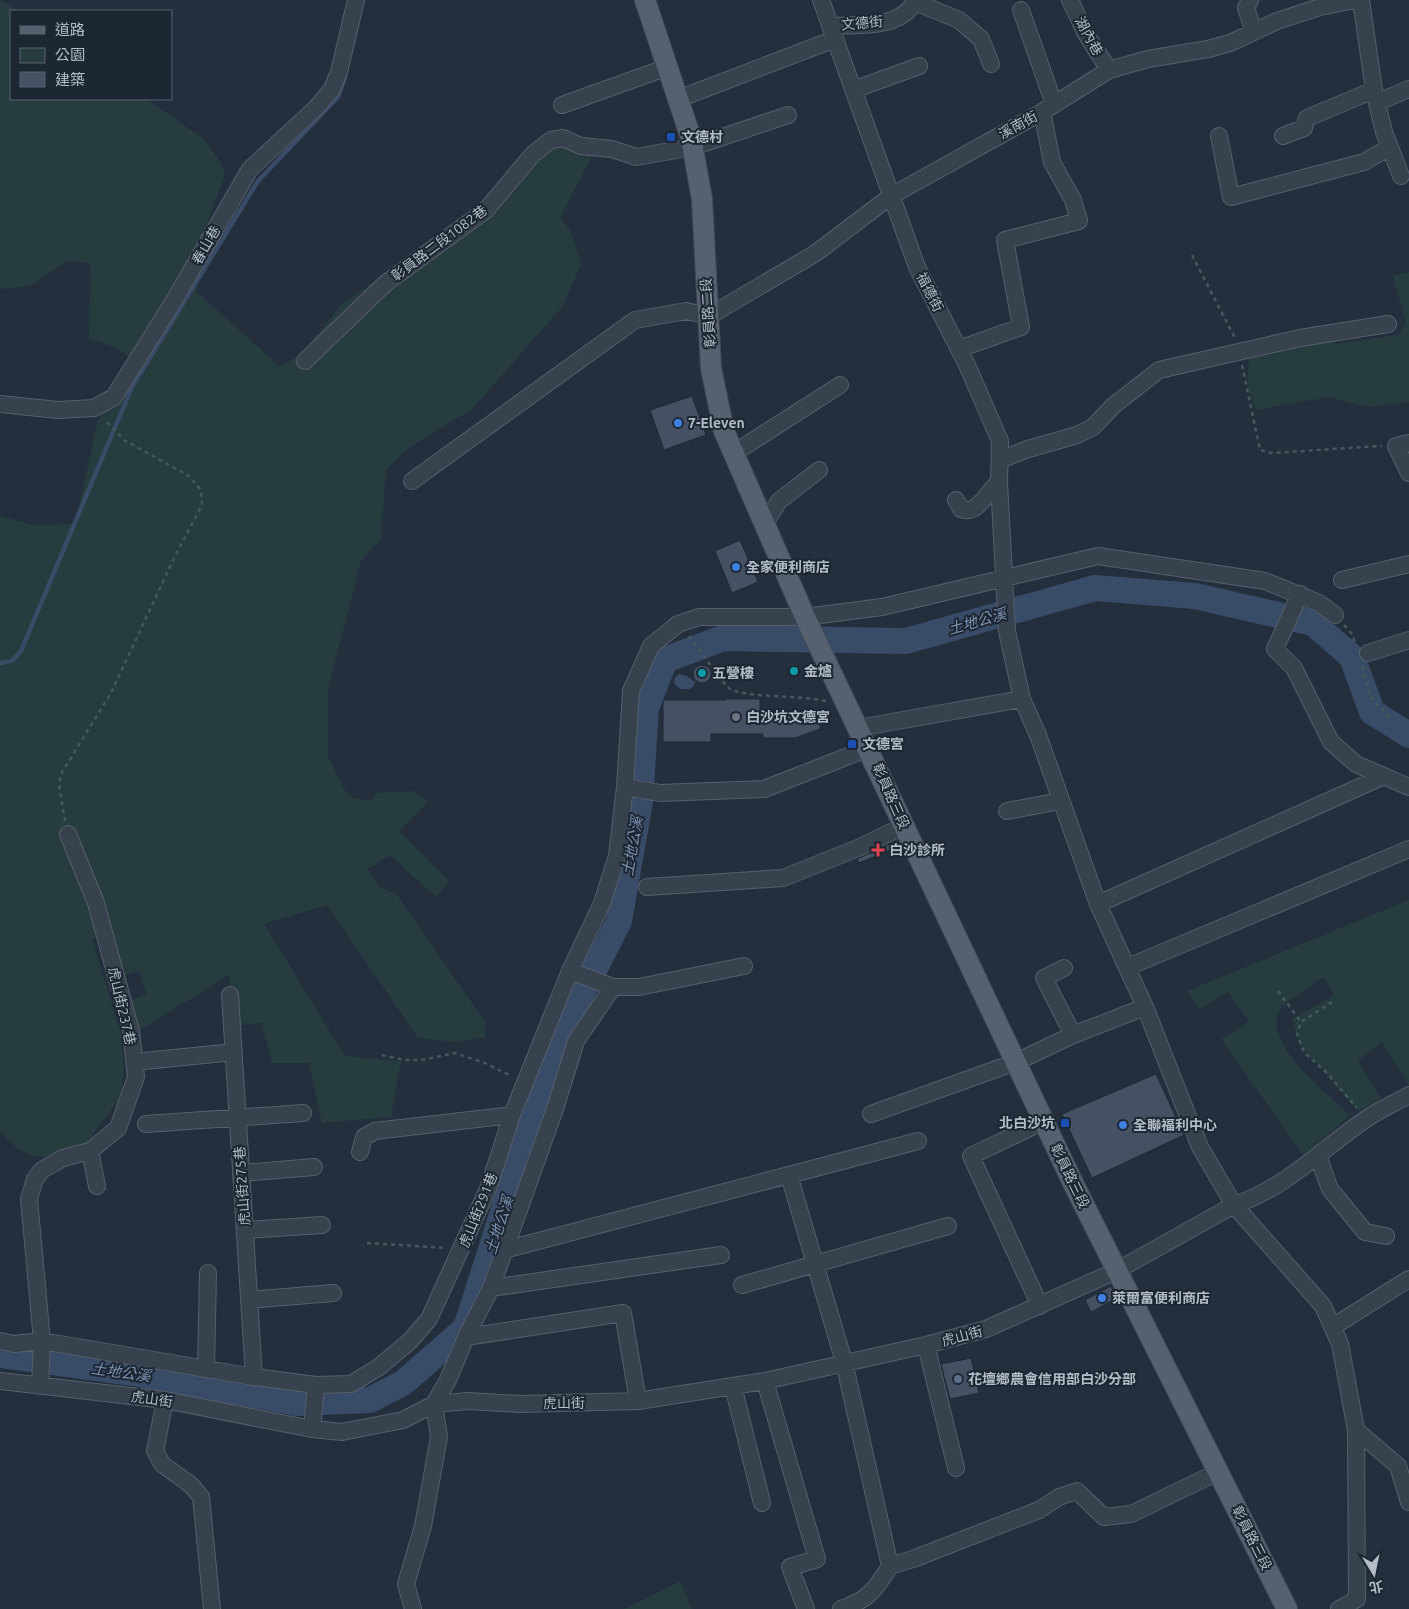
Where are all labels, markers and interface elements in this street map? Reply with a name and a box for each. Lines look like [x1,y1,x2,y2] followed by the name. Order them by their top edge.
[10,10,172,100] legend
[840,13,884,33] street label: 文德街
[1072,14,1106,58] street label: 湖內巷
[55,21,85,38] text: 道路
[55,46,85,63] text: 公園
[55,71,85,88] text: 建築
[996,108,1040,142] street label: 溪南街
[681,129,723,145] place label: 文德村
[665,131,677,143] marker: 文德村
[388,202,490,284] street label: 彰員路二段1082巷
[189,223,223,267] street label: 春山巷
[913,270,947,314] street label: 福德街
[698,278,718,348] street label: 彰員路二段
[688,415,745,431] place label: 7-Eleven
[672,417,684,429] marker: 7-Eleven
[746,559,830,575] place label: 全家便利商店
[730,561,742,573] marker: 全家便利商店
[946,604,1010,637] water label: 土地公溪
[804,663,832,679] place label: 金爐
[712,665,754,681] place label: 五營樓
[788,665,800,677] marker: 金爐
[696,667,708,679] marker: 五營樓
[746,709,830,725] place label: 白沙坑文德宮
[730,711,742,723] marker: 白沙坑文德宮
[862,736,904,752] place label: 文德宮
[846,738,858,750] marker: 文德宮
[869,761,913,831] street label: 彰員路三段
[618,813,646,877] water label: 土地公溪
[889,842,945,858] place label: 白沙診所
[871,843,885,857] marker: 白沙診所
[105,965,139,1047] street label: 虎山街237巷
[999,1115,1055,1131] place label: 北白沙坑
[1059,1117,1071,1129] marker: 北白沙坑
[1133,1117,1217,1133] place label: 全聯福利中心
[1117,1119,1129,1131] marker: 全聯福利中心
[1047,1141,1093,1211] street label: 彰員路三段
[231,1146,253,1226] street label: 虎山街275巷
[456,1170,500,1250] street label: 虎山街291巷
[482,1192,517,1256] water label: 土地公溪
[1112,1290,1210,1306] place label: 萊爾富便利商店
[1096,1292,1108,1304] marker: 萊爾富便利商店
[940,1323,984,1349] street label: 虎山街
[90,1359,154,1385] water label: 土地公溪
[968,1371,1136,1387] place label: 花壇鄉農會信用部白沙分部
[952,1373,964,1385] marker: 花壇鄉農會信用部白沙分部
[130,1388,174,1410] street label: 虎山街
[543,1395,585,1411] street label: 虎山街
[1229,1503,1275,1573] street label: 彰員路三段
[1349,1549,1399,1599] north arrow
[1368,1578,1385,1596] text: 北

